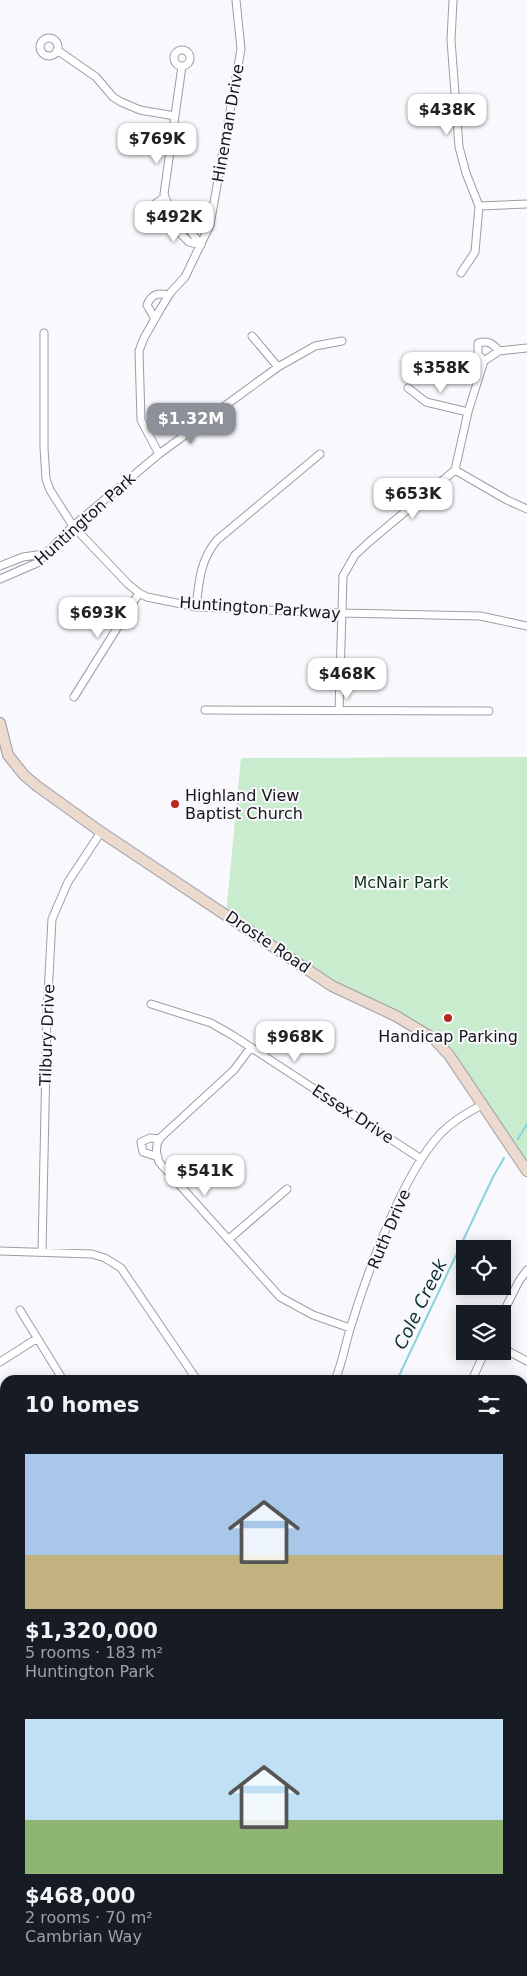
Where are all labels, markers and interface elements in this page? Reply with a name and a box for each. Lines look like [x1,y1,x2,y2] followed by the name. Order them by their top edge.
[208,62,248,184] street label: Hineman Drive
[412,94,482,136] pin: $438K
[419,100,475,119] text: $438K
[122,122,192,165] pin: $769K
[129,129,185,148] text: $769K
[139,200,209,243] pin: $492K
[146,207,202,226] text: $492K
[406,352,476,394] pin: $358K
[413,358,469,377] text: $358K
[150,402,232,445] pin: $1.32M
[158,409,224,428] text: $1.32M
[31,468,140,569] street label: Huntington Park
[378,478,448,520] pin: $653K
[385,484,441,503] text: $653K
[179,593,341,623] street label: Huntington Parkway
[63,596,133,639] pin: $693K
[70,603,126,622] text: $693K
[312,658,382,700] pin: $468K
[319,664,375,683] text: $468K
[185,786,303,823] place label: Highland View Baptist Church
[169,798,181,810] marker: Highland View Baptist Church
[353,873,449,892] park label: McNair Park
[222,907,314,977] street label: Droste Road
[36,984,58,1087] street label: Tilbury Drive
[442,1012,454,1024] marker: Handicap Parking
[260,1020,330,1063] pin: $968K
[267,1027,323,1046] text: $968K
[378,1027,518,1046] place label: Handicap Parking
[309,1081,397,1147] street label: Essex Drive
[170,1154,240,1197] pin: $541K
[177,1161,233,1180] text: $541K
[364,1186,414,1272] street label: Ruth Drive
[456,1240,511,1360] map controls
[456,1240,511,1295] button: locate
[389,1254,452,1353] water label: Cole Creek
[456,1305,511,1360] button: layers
[475,1391,503,1419] icon: filters
[25,1393,140,1417] text: 10 homes
[219,1487,309,1577] icon: home
[25,1619,158,1643] text: $1,320,000
[25,1643,163,1662] text: 5 rooms · 183 m²
[25,1662,154,1681] text: Huntington Park
[219,1752,309,1842] icon: home
[25,1884,135,1908] text: $468,000
[25,1908,153,1927] text: 2 rooms · 70 m²
[25,1927,142,1946] text: Cambrian Way

